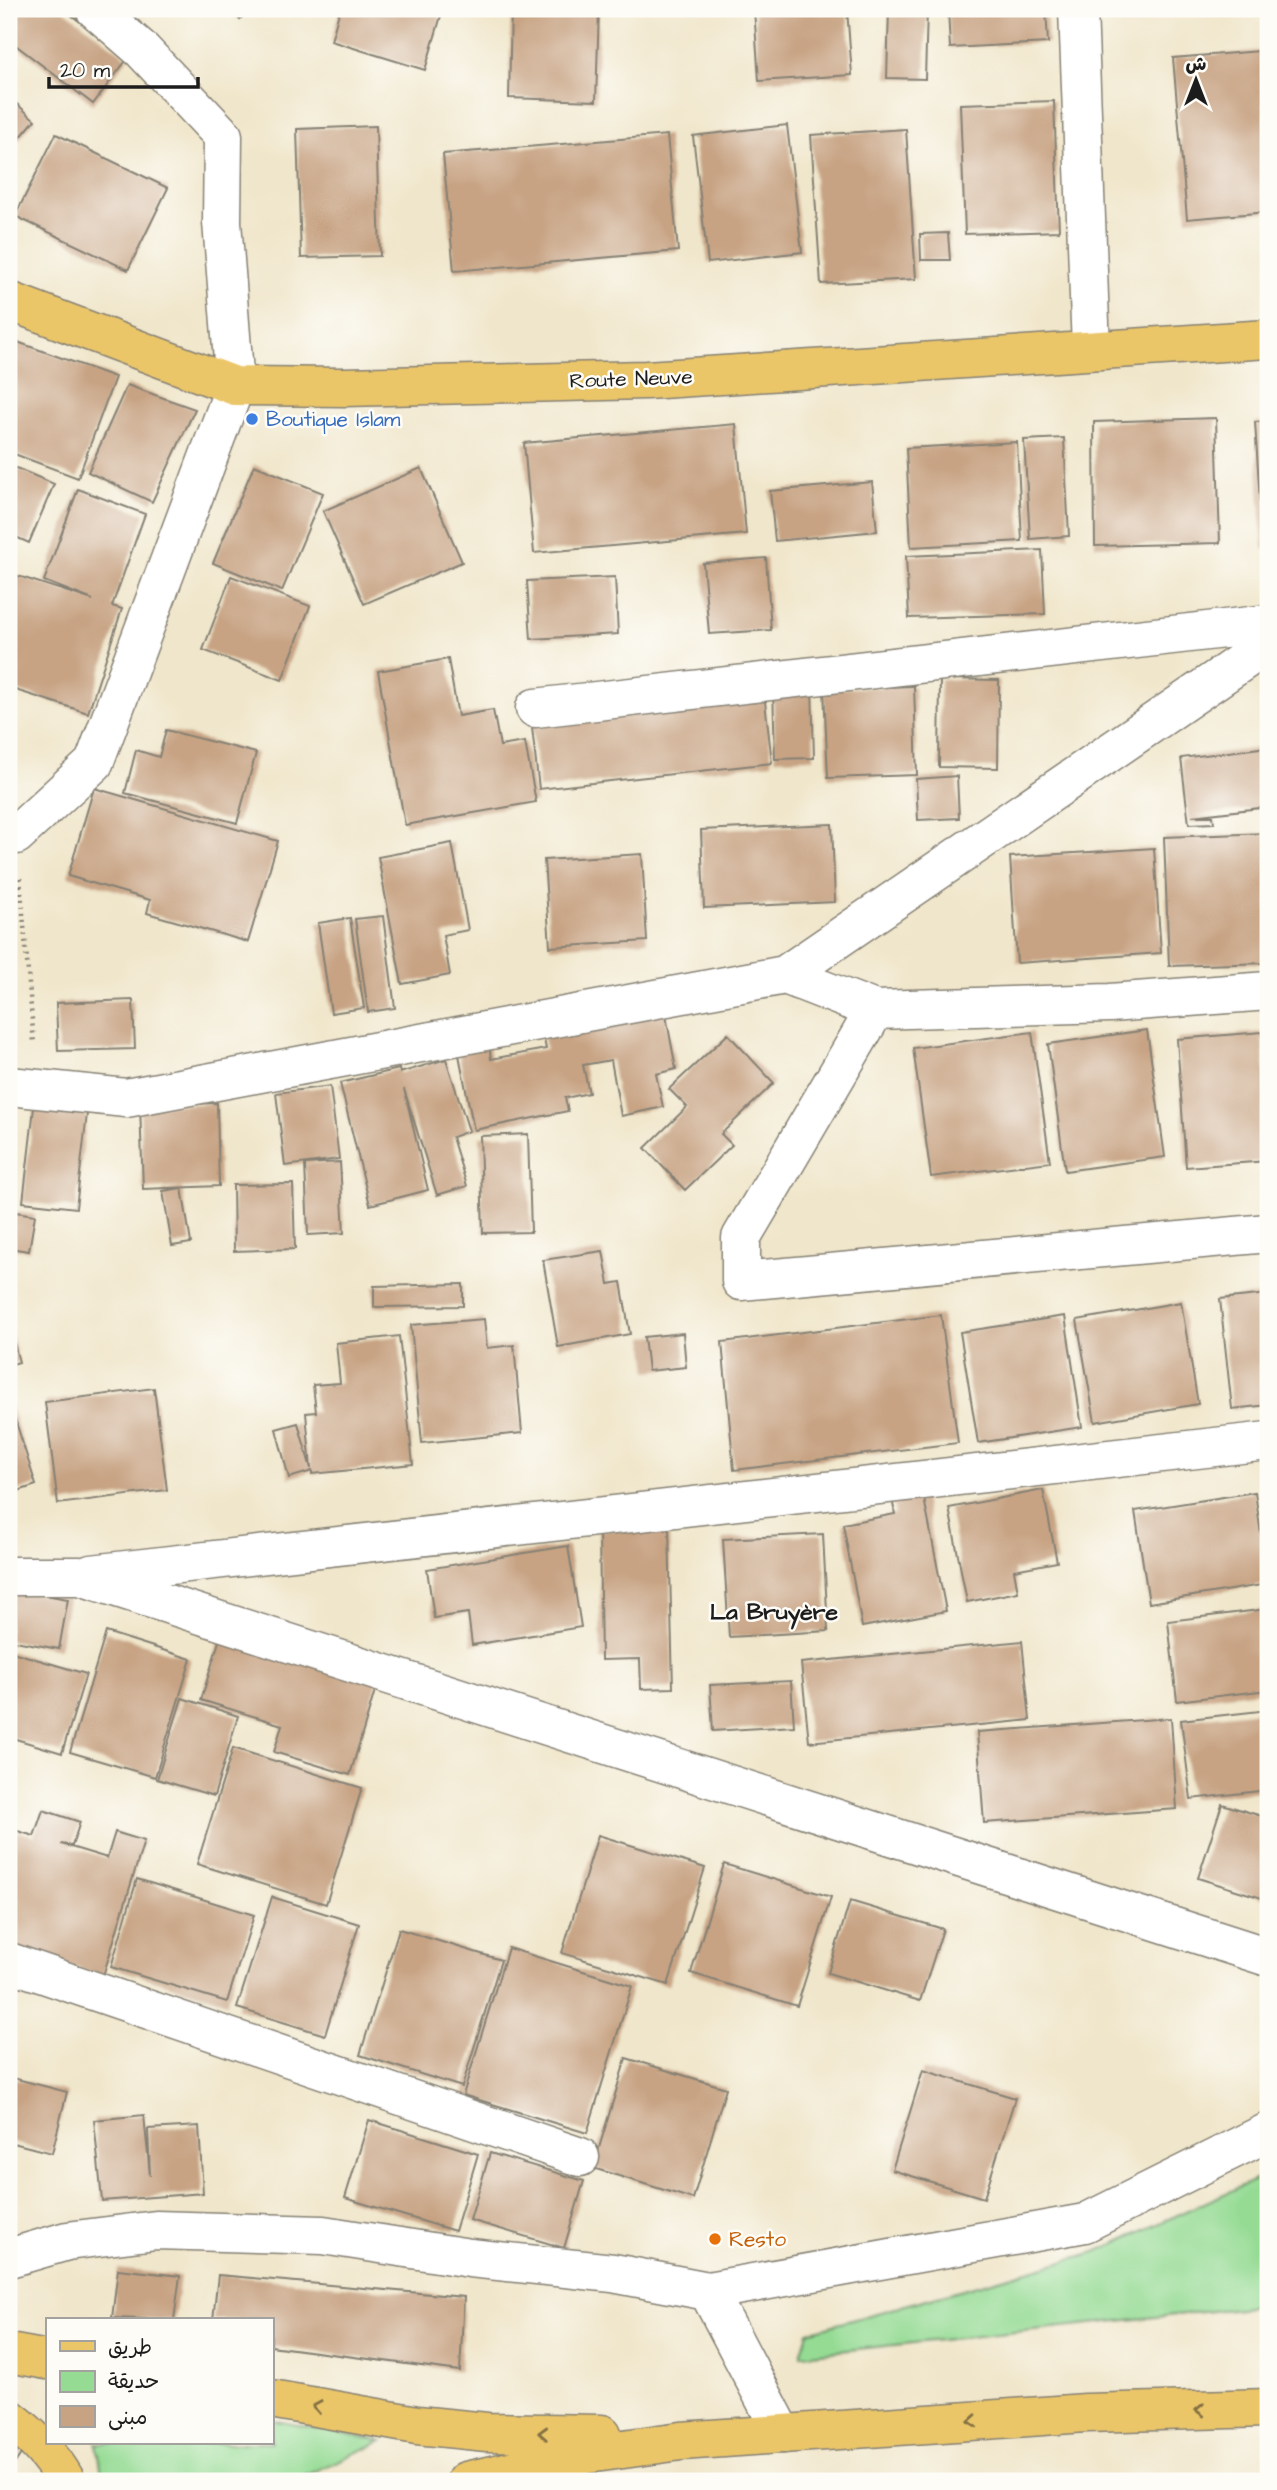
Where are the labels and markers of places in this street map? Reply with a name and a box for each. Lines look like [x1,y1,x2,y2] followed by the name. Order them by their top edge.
[266,405,401,434] place label: Boutique Islam
[244,411,260,427] marker: Boutique Islam
[729,2225,786,2254] place label: Resto
[707,2231,723,2247] marker: Resto

